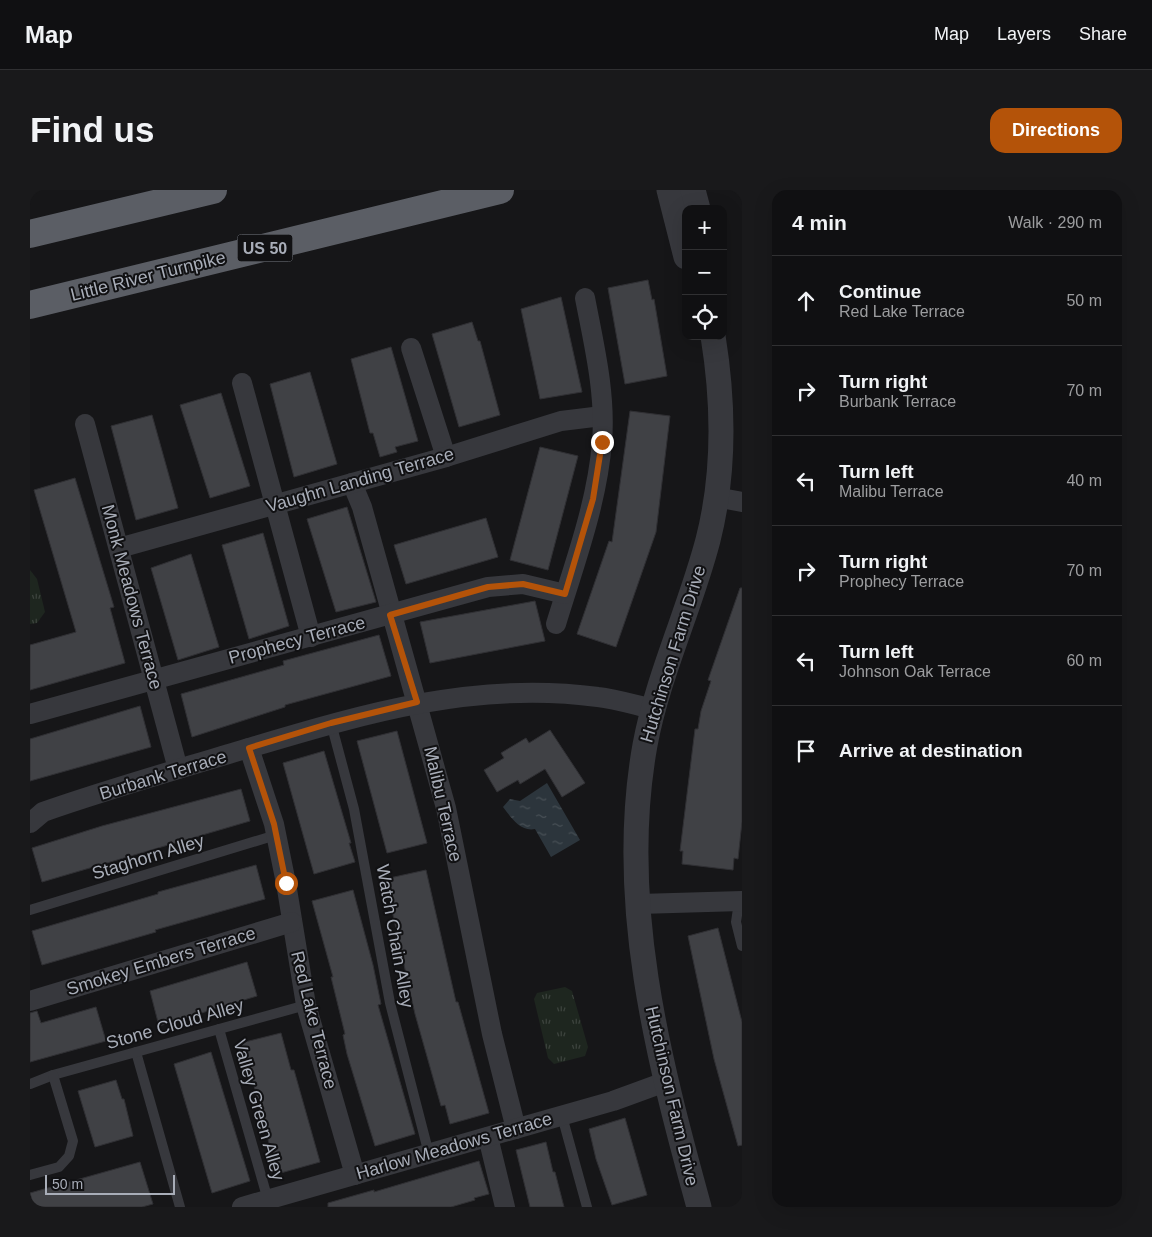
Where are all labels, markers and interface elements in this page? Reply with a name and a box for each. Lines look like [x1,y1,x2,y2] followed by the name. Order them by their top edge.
[25,21,73,48] text: Map
[934,24,969,44] text: Map
[997,24,1051,44] text: Layers
[1079,24,1127,44] text: Share
[990,108,1122,153] button: Directions
[30,110,154,149] text: Find us
[682,205,727,340] map controls
[682,205,727,250] button: +
[792,211,847,234] text: 4 min
[1008,214,1102,231] text: Walk · 290 m
[238,234,292,262] road number: US 50
[68,247,228,305] street label: Little River Turnpike
[682,250,727,295] button: −
[839,281,921,302] text: Continue
[792,287,820,315] icon: ahead
[1066,292,1102,309] text: 50 m
[682,295,727,340] button: locate
[839,303,965,320] text: Red Lake Terrace
[839,371,927,392] text: Turn right
[792,377,820,405] icon: right
[1066,382,1102,399] text: 70 m
[839,393,956,410] text: Burbank Terrace
[591,431,614,454] route end
[264,444,456,516] street label: Vaughn Landing Terrace
[839,461,914,482] text: Turn left
[792,467,820,495] icon: left
[1066,472,1102,489] text: 40 m
[839,483,944,500] text: Malibu Terrace
[98,502,166,692] street label: Monk Meadows Terrace
[839,551,927,572] text: Turn right
[792,557,820,585] icon: right
[1066,562,1102,579] text: 70 m
[637,563,709,745] street label: Hutchinson Farm Drive
[839,573,964,590] text: Prophecy Terrace
[226,612,368,668] street label: Prophecy Terrace
[839,641,914,662] text: Turn left
[792,647,820,675] icon: left
[1066,652,1102,669] text: 60 m
[839,663,991,680] text: Johnson Oak Terrace
[792,737,820,765] icon: arrive
[839,740,1023,761] text: Arrive at destination
[420,744,466,864] street label: Malibu Terrace
[97,746,229,804] street label: Burbank Terrace
[90,830,206,884] street label: Staghorn Alley
[373,863,417,1009] street label: Watch Chain Alley
[275,872,298,895] route start
[64,923,258,999] street label: Smokey Embers Terrace
[287,949,341,1091] street label: Red Lake Terrace
[104,995,246,1053] street label: Stone Cloud Alley
[642,1004,702,1188] street label: Hutchinson Farm Drive
[229,1037,289,1183] street label: Valley Green Alley
[354,1108,554,1184] street label: Harlow Meadows Terrace
[45,1172,175,1195] scale bar
[52,1176,83,1192] text: 50 m

